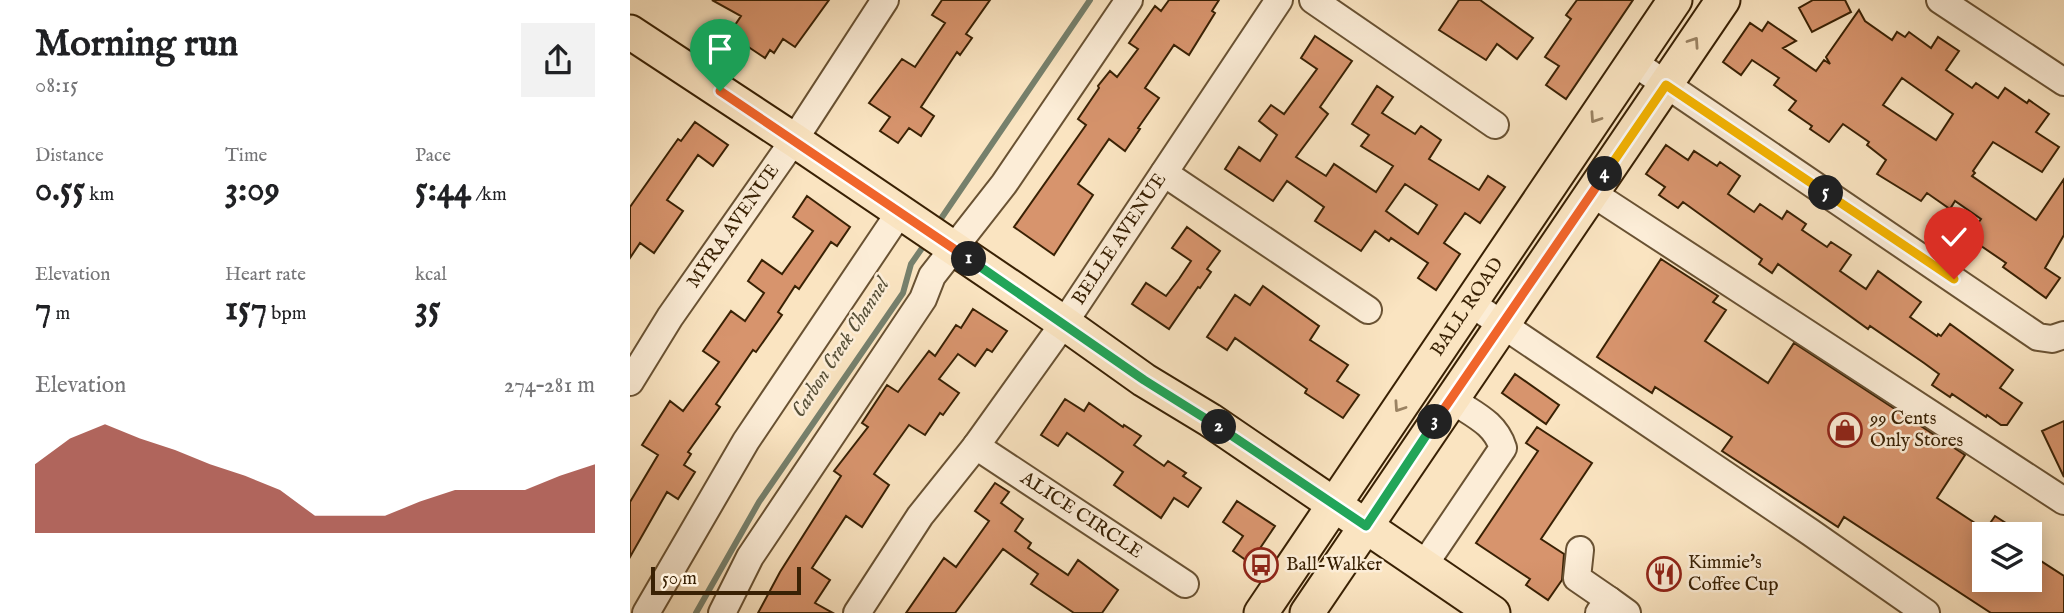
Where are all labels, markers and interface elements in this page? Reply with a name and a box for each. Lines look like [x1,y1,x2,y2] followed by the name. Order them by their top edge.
[690,19,750,91] pin
[35,21,238,69] text: Morning run
[521,23,595,97] button: share
[701,30,739,68] icon: arrive
[1686,37,1699,50] one-way arrow
[35,71,78,100] text: 08:15
[1591,110,1603,123] one-way arrow
[35,144,104,168] text: Distance
[225,144,267,168] text: Time
[415,144,451,168] text: Pace
[1588,156,1622,192] pin: 4
[682,160,785,293] street label: MYRA AVENUE
[1600,161,1609,185] text: 4
[35,168,85,213] text: 0.55
[225,168,280,213] text: 3:09
[415,168,471,213] text: 5:44
[1067,169,1172,310] street label: BELLE AVENUE
[1808,176,1844,210] pin: 5
[1822,180,1829,204] text: 5
[85,183,114,207] text: km
[471,183,507,207] text: /km
[1924,207,1984,279] pin
[1935,218,1973,256] icon: check
[952,242,986,276] pin: 1
[965,246,972,270] text: 1
[1426,253,1509,361] street label: BALL ROAD
[35,263,110,287] text: Elevation
[225,263,306,287] text: Heart rate
[415,263,447,287] text: kcal
[786,271,897,423] water label: Carbon Creek Channel
[35,287,51,332] text: 7
[225,287,267,332] text: 157
[415,287,441,332] text: 35
[51,302,70,326] text: m
[267,302,306,326] text: bpm
[35,371,126,400] text: Elevation
[504,371,595,400] text: 274–281 m
[1395,399,1407,412] one-way arrow
[1418,404,1452,440] pin: 3
[1869,407,1963,453] place label: 99 Cents Only Stores
[1431,409,1438,433] text: 3
[1202,410,1236,444] pin: 2
[1826,411,1864,449] shop icon: 99 Cents Only Stores
[1214,414,1223,438] text: 2
[1015,466,1147,564] street label: ALICE CIRCLE
[1972,522,2042,592] map controls
[1972,522,2042,592] button: layers
[1242,546,1280,584] bus stop icon: Ball-Walker
[1688,551,1778,597] place label: Kimmie's Coffee Cup
[1286,553,1382,577] place label: Ball-Walker
[1645,555,1683,593] restaurant icon: Kimmie's Coffee Cup
[651,564,802,596] scale bar
[662,567,697,591] text: 50 m

